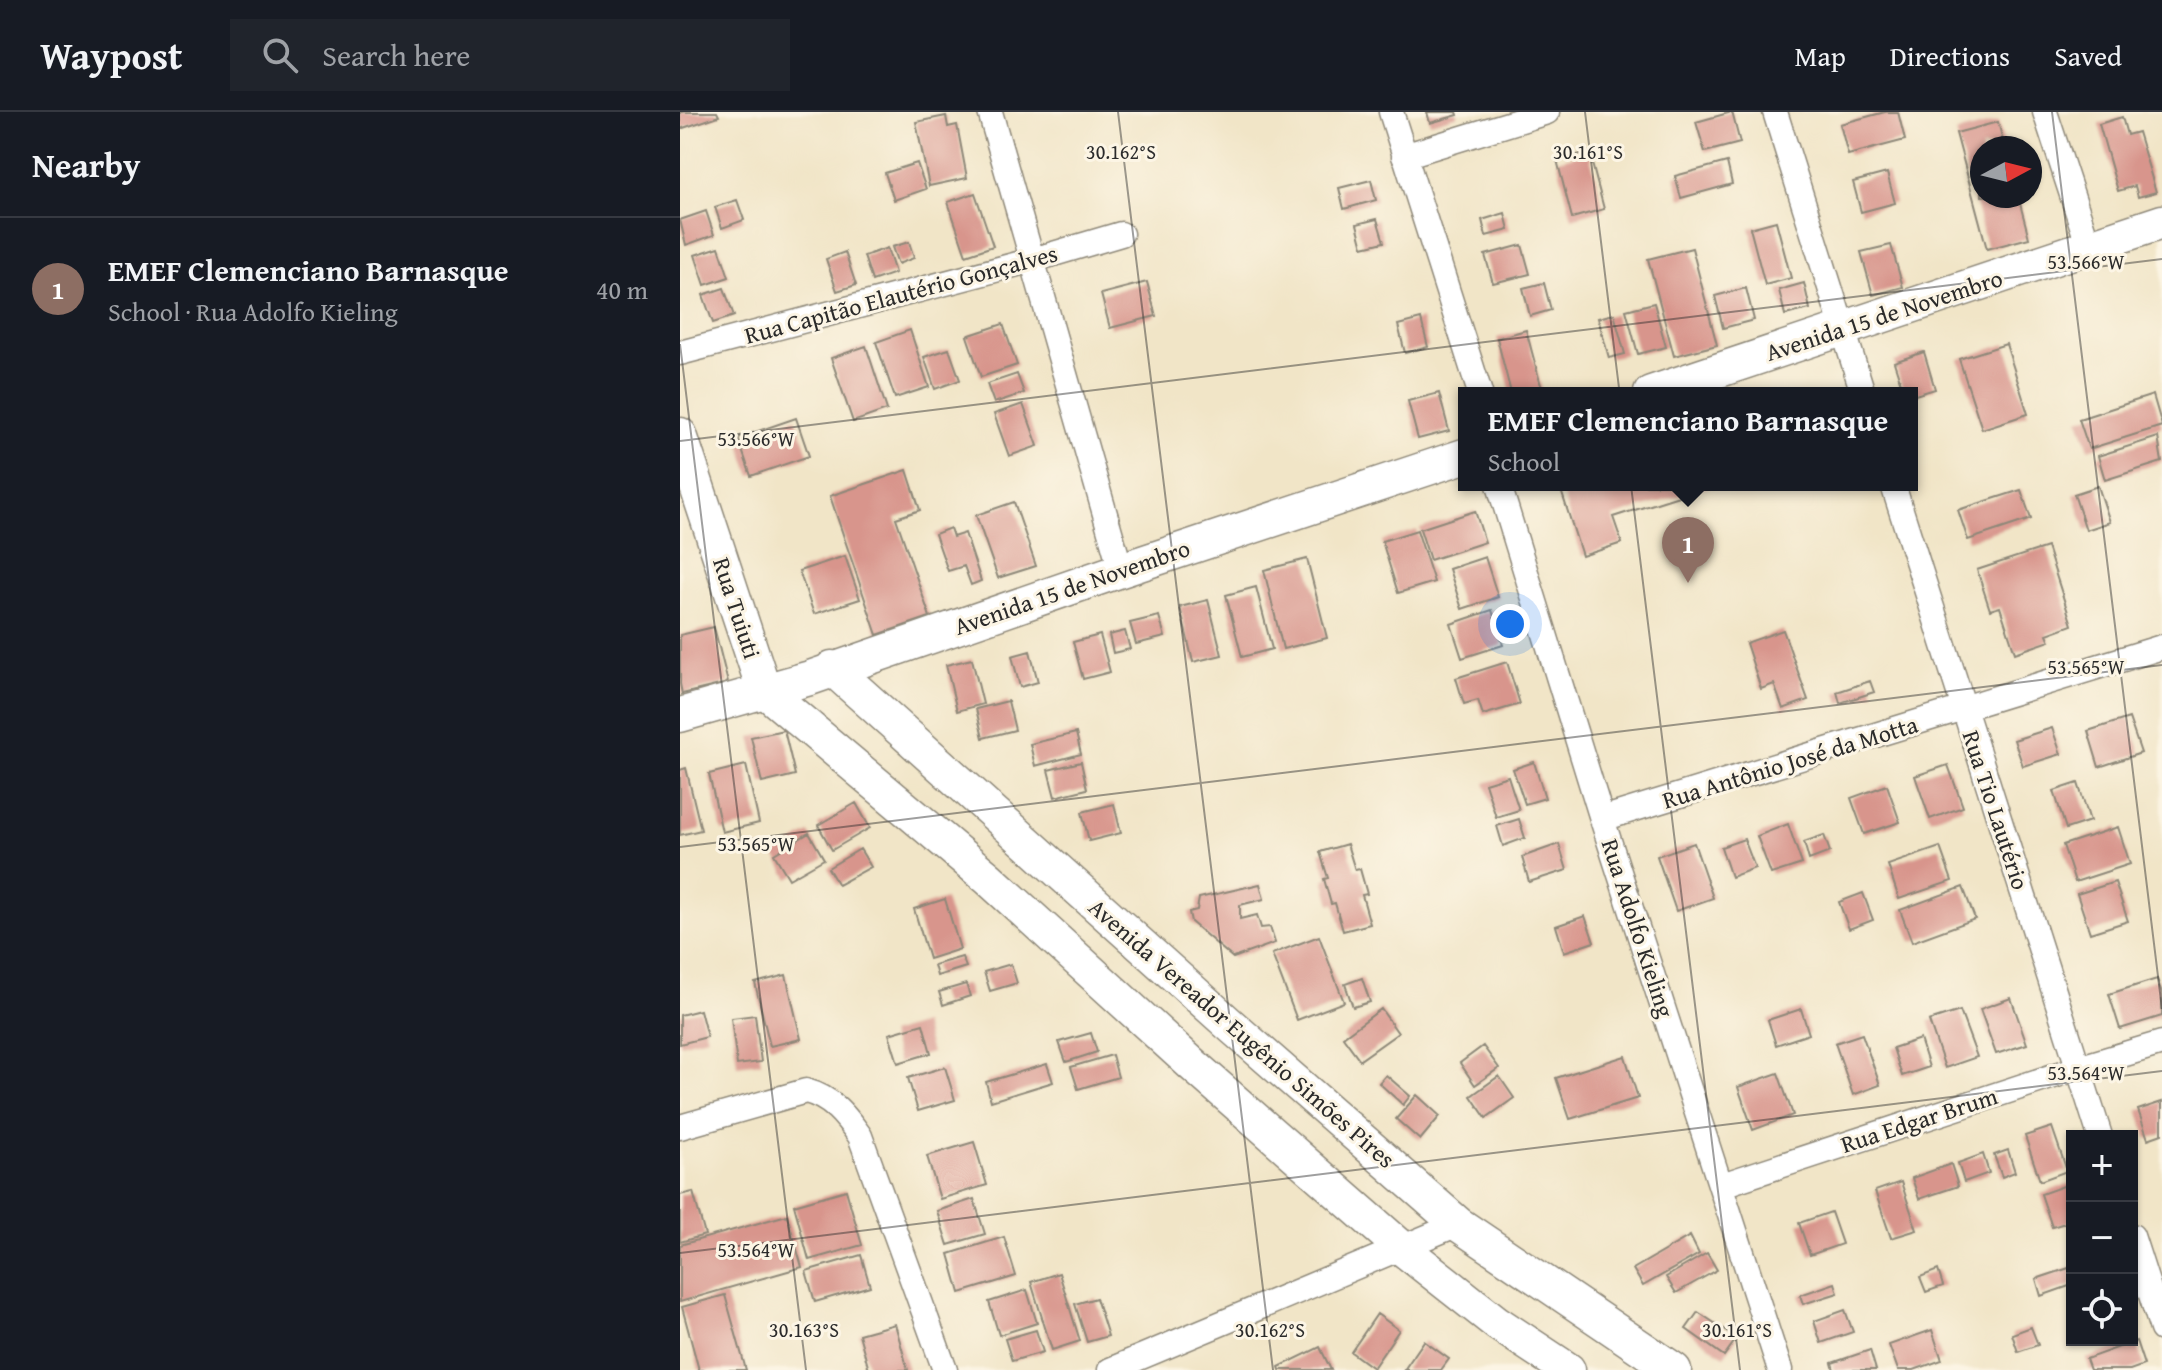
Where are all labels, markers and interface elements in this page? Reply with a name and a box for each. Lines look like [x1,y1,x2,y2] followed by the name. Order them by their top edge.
[230,19,790,91] search box
[40,27,182,83] text: Waypost
[258,33,302,77] icon: search
[322,33,470,77] text: Search here
[1794,35,1846,76] text: Map
[1890,35,2010,76] text: Directions
[2054,35,2122,76] text: Saved
[1970,136,2042,208] north arrow
[1086,137,1156,166] text: 30.162°S
[1553,137,1623,166] text: 30.161°S
[32,140,141,189] text: Nearby
[741,235,1061,353] street label: Rua Capitão Elautério Gonçalves
[2047,247,2125,276] text: 53.566°W
[108,248,508,292] text: EMEF Clemenciano Barnasque
[1761,260,2007,370] street label: Avenida 15 de Novembro
[51,270,65,309] text: 1
[596,270,648,309] text: 40 m
[108,292,398,331] text: School · Rua Adolfo Kieling
[1458,387,1918,491] popup
[1488,398,1888,442] text: EMEF Clemenciano Barnasque
[717,424,795,453] text: 53.566°W
[1488,442,1560,481] text: School
[1662,517,1714,583] pin: 1
[949,530,1195,644] street label: Avenida 15 de Novembro
[704,553,770,663] street label: Rua Tuiuti
[1490,604,1530,644] your location
[2047,652,2125,681] text: 53.565°W
[1658,706,1923,818] street label: Rua Antônio José da Motta
[1954,726,2038,894] street label: Rua Tio Lautério
[717,829,795,858] text: 53.565°W
[1593,834,1683,1022] street label: Rua Adolfo Kieling
[1081,890,1403,1176] street label: Avenida Vereador Eugênio Simões Pires
[2047,1058,2125,1087] text: 53.564°W
[1836,1078,2002,1162] street label: Rua Edgar Brum
[2066,1130,2138,1346] map controls
[2066,1130,2138,1202] button: +
[2066,1202,2138,1274] button: −
[717,1235,795,1264] text: 53.564°W
[2066,1274,2138,1346] button: locate
[769,1315,839,1344] text: 30.163°S
[1235,1315,1305,1344] text: 30.162°S
[1702,1315,1772,1344] text: 30.161°S

